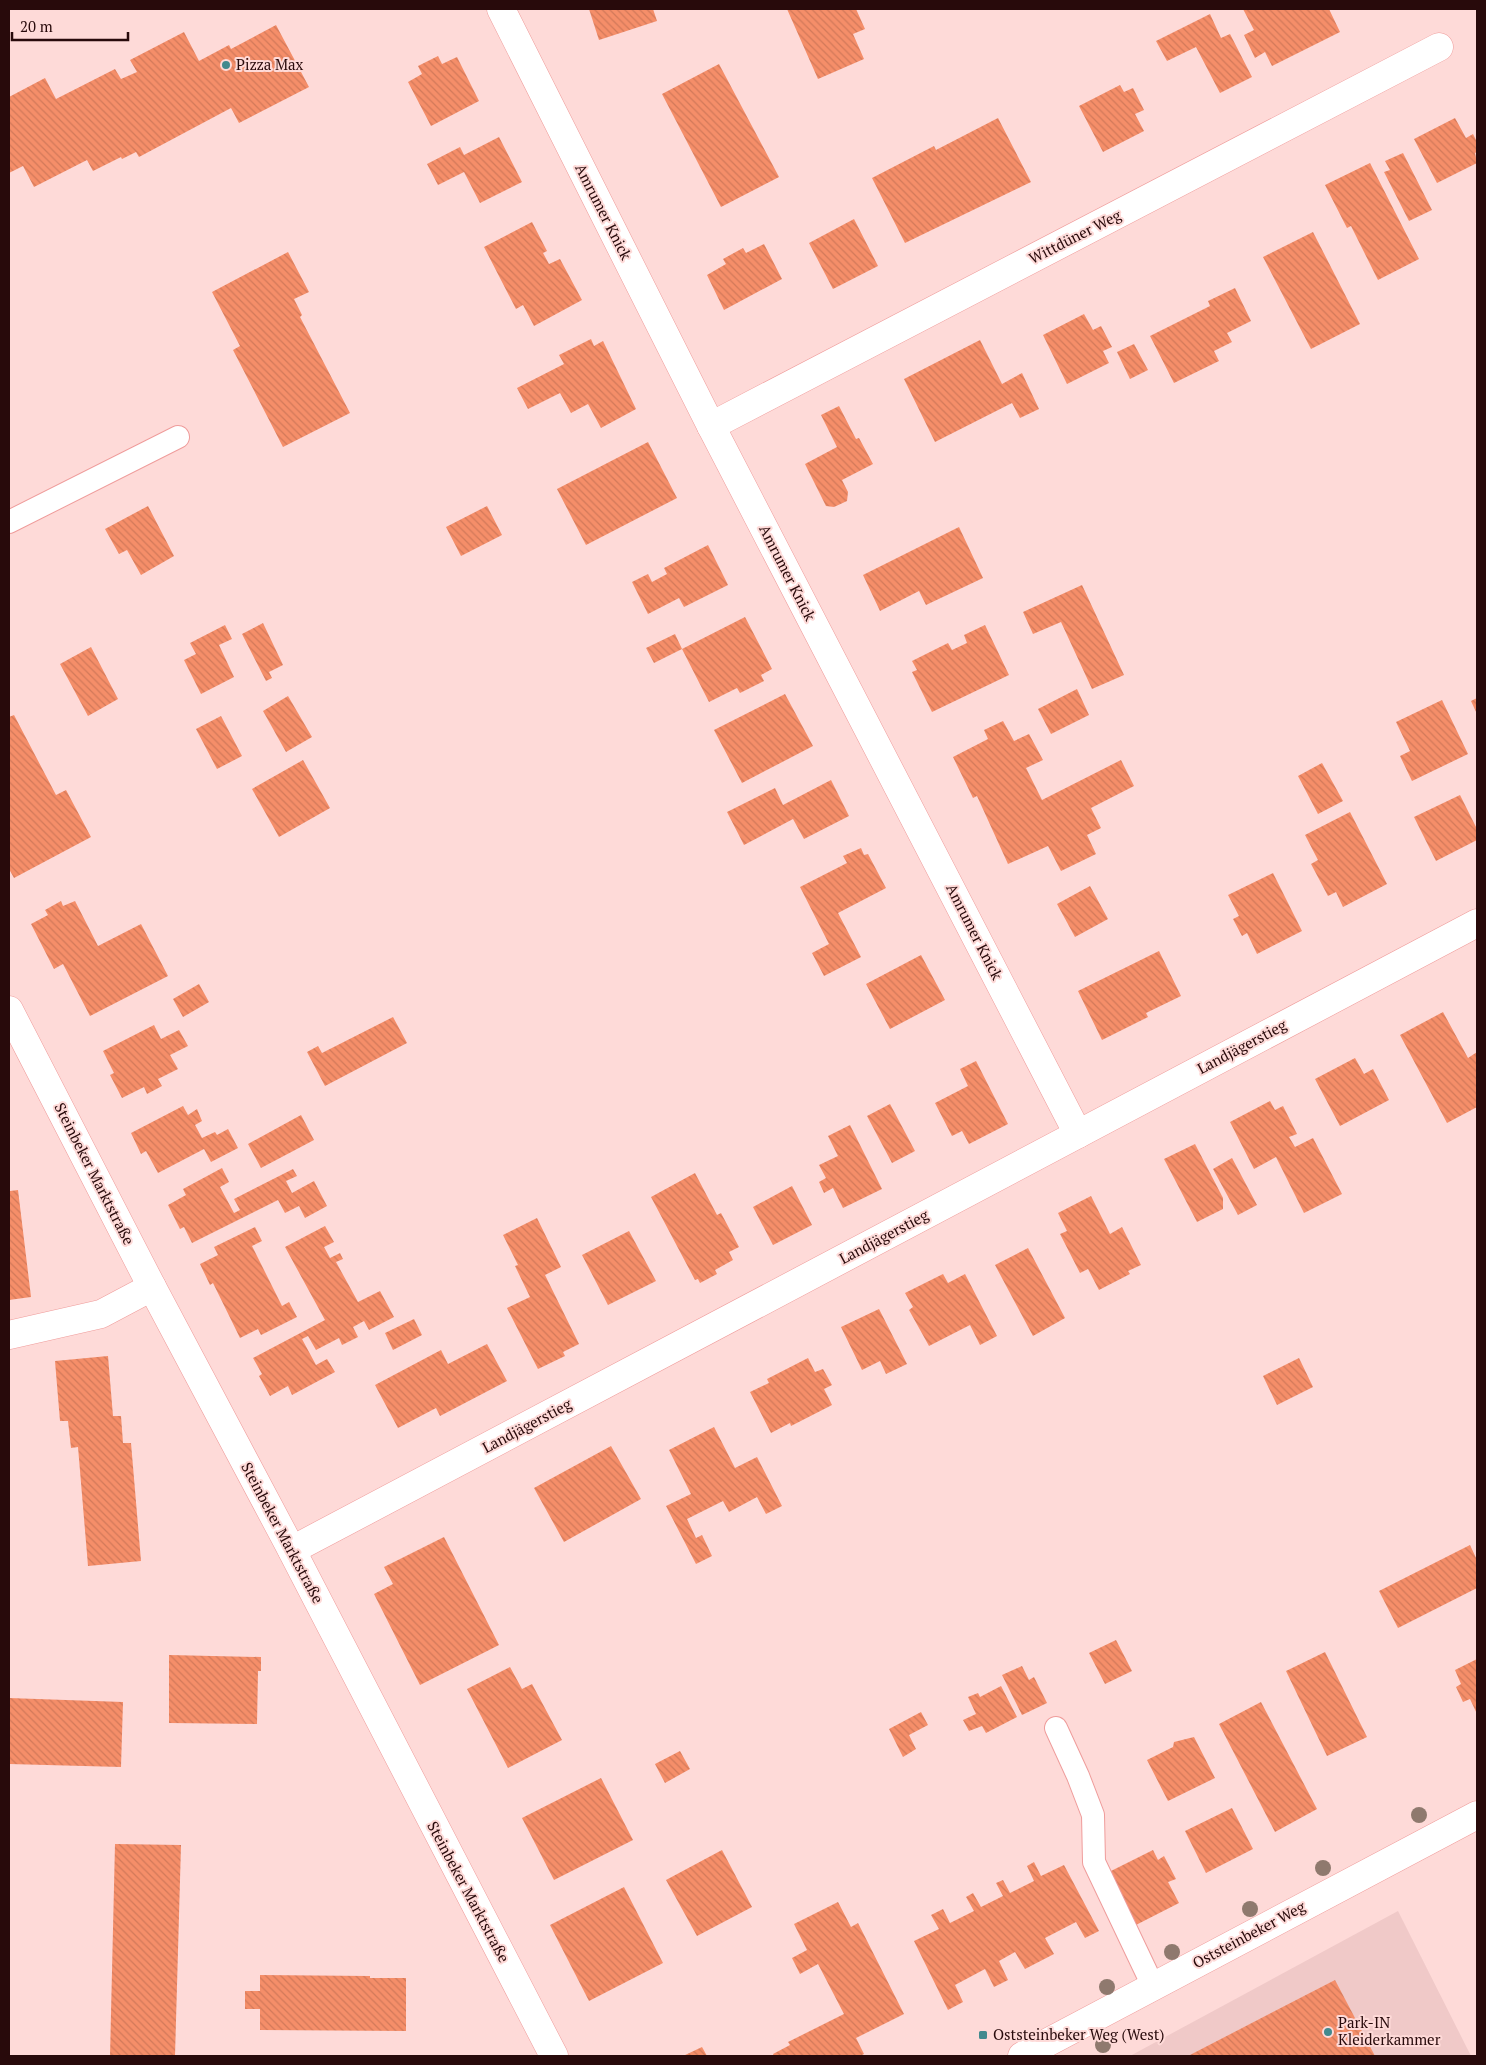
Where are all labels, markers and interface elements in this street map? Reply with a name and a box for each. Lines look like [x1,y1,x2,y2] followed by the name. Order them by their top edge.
[12,10,129,42] scale bar
[20,16,53,36] text: 20 m
[236,54,304,74] place label: Pizza Max
[220,59,232,71] marker: Pizza Max
[571,160,637,263] street label: Amrumer Knick
[1025,204,1125,268] street label: Wittdüner Weg
[755,521,821,624] street label: Amrumer Knick
[942,880,1008,983] street label: Amrumer Knick
[1194,1014,1291,1078] street label: Landjägerstieg
[50,1099,139,1248] street label: Steinbeker Marktstraße
[836,1204,933,1268] street label: Landjägerstieg
[479,1393,576,1457] street label: Landjägerstieg
[237,1459,329,1607] street label: Steinbeker Marktstraße
[423,1818,515,1966] street label: Steinbeker Marktstraße
[1189,1895,1309,1972] street label: Oststeinbeker Weg
[1338,2012,1441,2049] place label: Park-IN Kleiderkammer
[993,2024,1164,2044] place label: Oststeinbeker Weg (West)
[1322,2026,1334,2038] marker: Park-IN Kleiderkammer
[977,2029,989,2041] marker: Oststeinbeker Weg (West)

